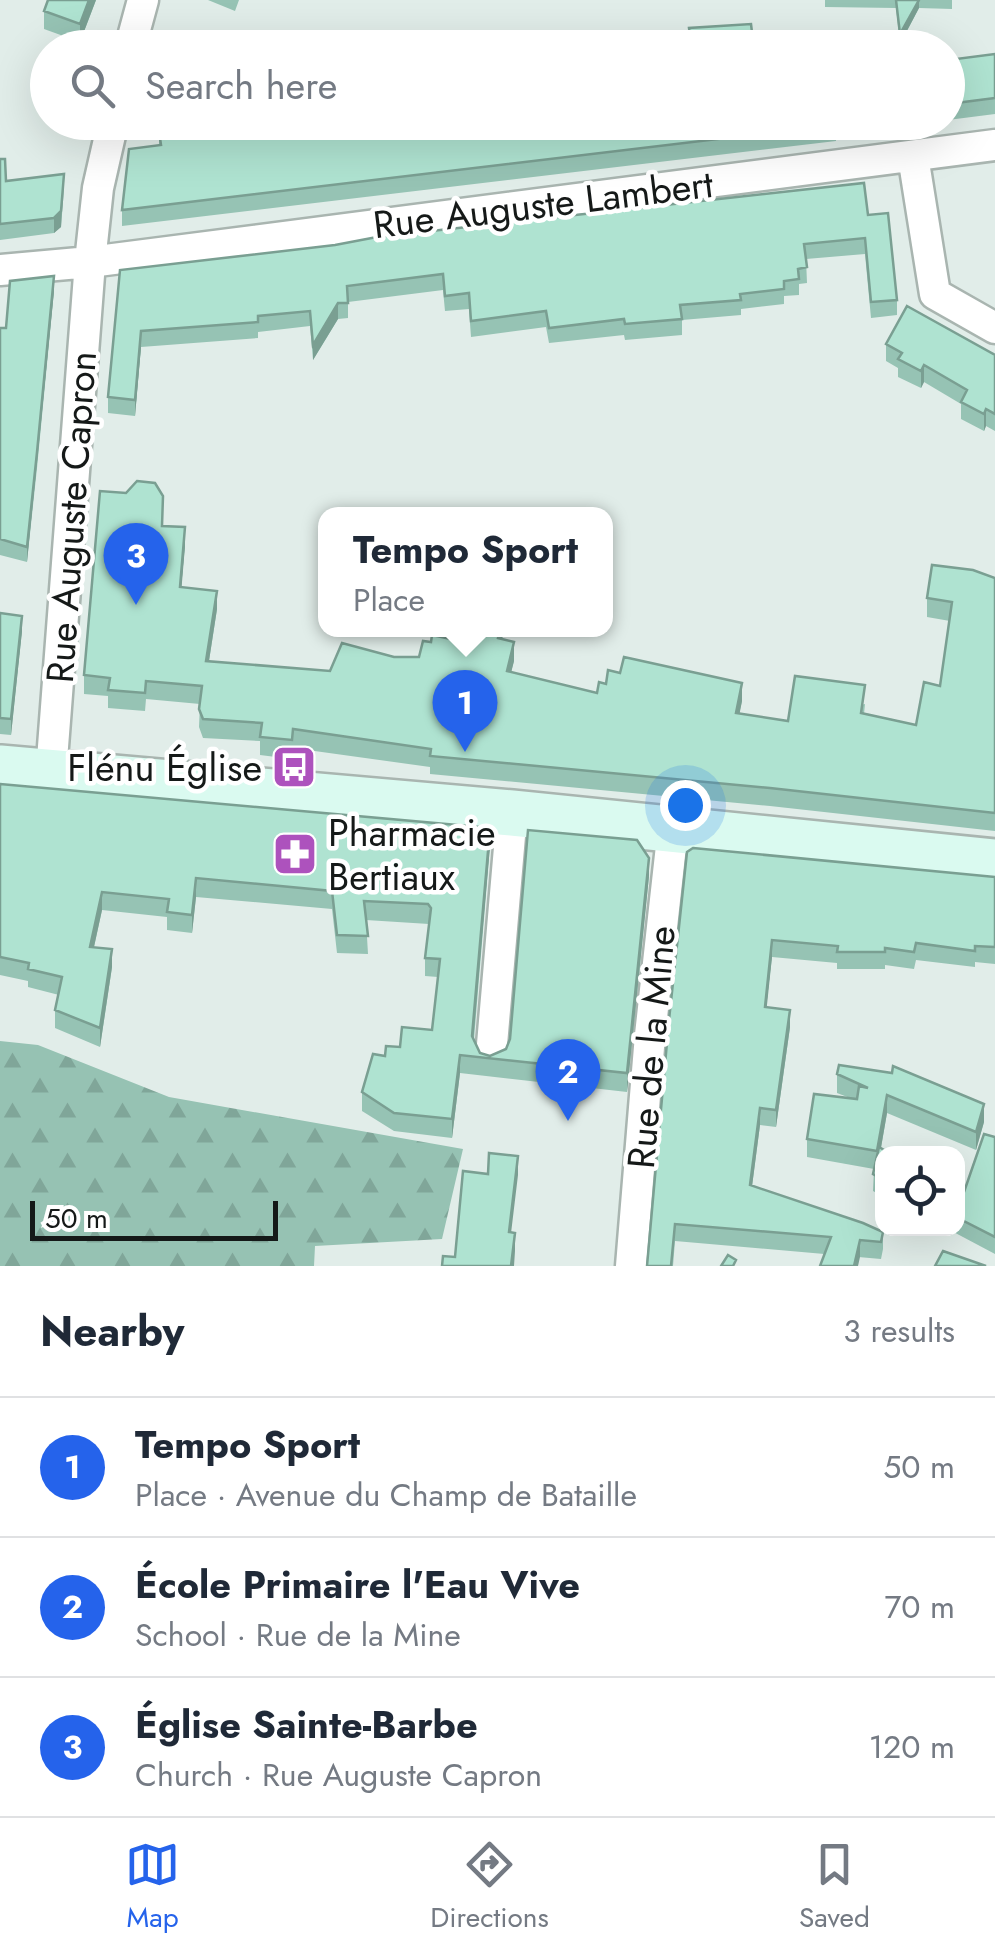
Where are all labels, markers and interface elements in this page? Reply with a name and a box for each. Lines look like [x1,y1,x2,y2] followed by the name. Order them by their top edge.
[30,30,965,140] search box
[65,58,120,113] icon: search
[145,58,337,113] text: Search here
[370,156,716,252] street label: Rue Auguste Lambert
[32,349,110,685] street label: Rue Auguste Capron
[318,507,613,637] popup
[104,522,168,605] pin: 3
[353,522,578,577] text: Tempo Sport
[353,577,425,623] text: Place
[432,670,498,752] pin: 1
[67,740,262,795] place label: Flénu Église
[271,744,317,790] bus stop icon: Flénu Église
[660,780,711,831] your location
[328,805,496,904] place label: Pharmacie Bertiaux
[272,831,318,877] pharmacy icon: Pharmacie Bertiaux
[613,923,689,1171] street label: Rue de la Mine
[536,1038,600,1121] pin: 2
[875,1146,965,1236] map controls
[875,1146,965,1236] button: locate
[30,1196,278,1240] scale bar
[45,1198,108,1239] text: 50 m
[40,1301,184,1362] text: Nearby
[843,1308,955,1354] text: 3 results
[135,1417,360,1472] text: Tempo Sport
[64,1444,81,1490] text: 1
[883,1444,955,1490] text: 50 m
[135,1472,637,1518] text: Place · Avenue du Champ de Bataille
[135,1557,580,1612] text: École Primaire l'Eau Vive
[62,1584,83,1630] text: 2
[884,1584,955,1630] text: 70 m
[135,1612,461,1658] text: School · Rue de la Mine
[135,1697,478,1752] text: Église Sainte-Barbe
[63,1724,82,1770] text: 3
[869,1724,955,1770] text: 120 m
[135,1752,542,1798] text: Church · Rue Auguste Capron
[125,1837,180,1938] tab: Map
[430,1837,549,1938] tab: Directions
[799,1837,870,1938] tab: Saved

